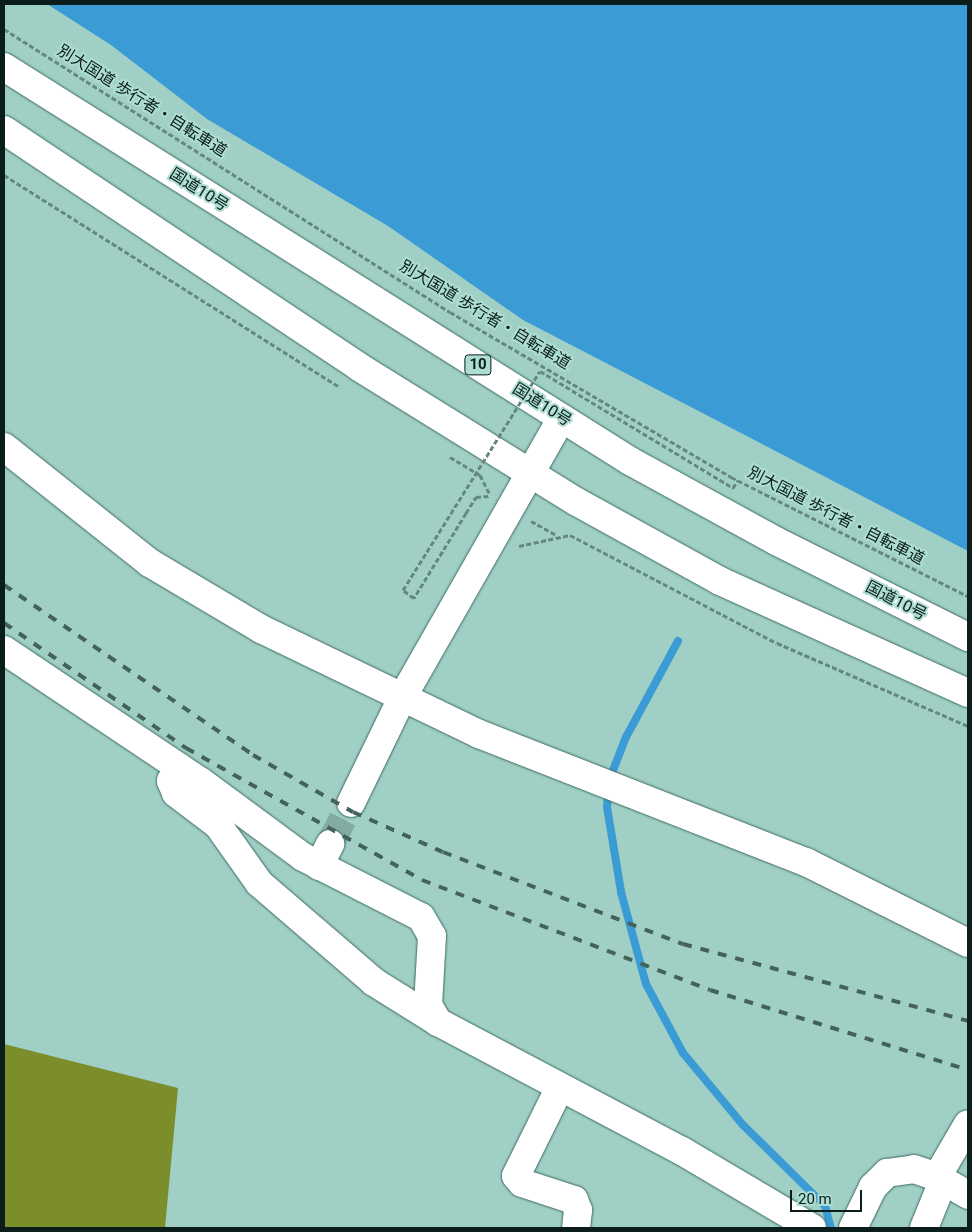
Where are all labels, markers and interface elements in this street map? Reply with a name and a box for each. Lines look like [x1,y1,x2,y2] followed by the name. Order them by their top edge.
[54,41,230,161] street label: 別大国道 歩行者・自転車道
[166,164,232,216] street label: 国道10号
[396,256,574,374] street label: 別大国道 歩行者・自転車道
[464,352,492,378] road number: 10
[509,379,575,431] street label: 国道10号
[744,463,928,569] street label: 別大国道 歩行者・自転車道
[862,577,930,625] street label: 国道10号
[792,1180,864,1212] scale bar
[798,1190,832,1208] text: 20 m

